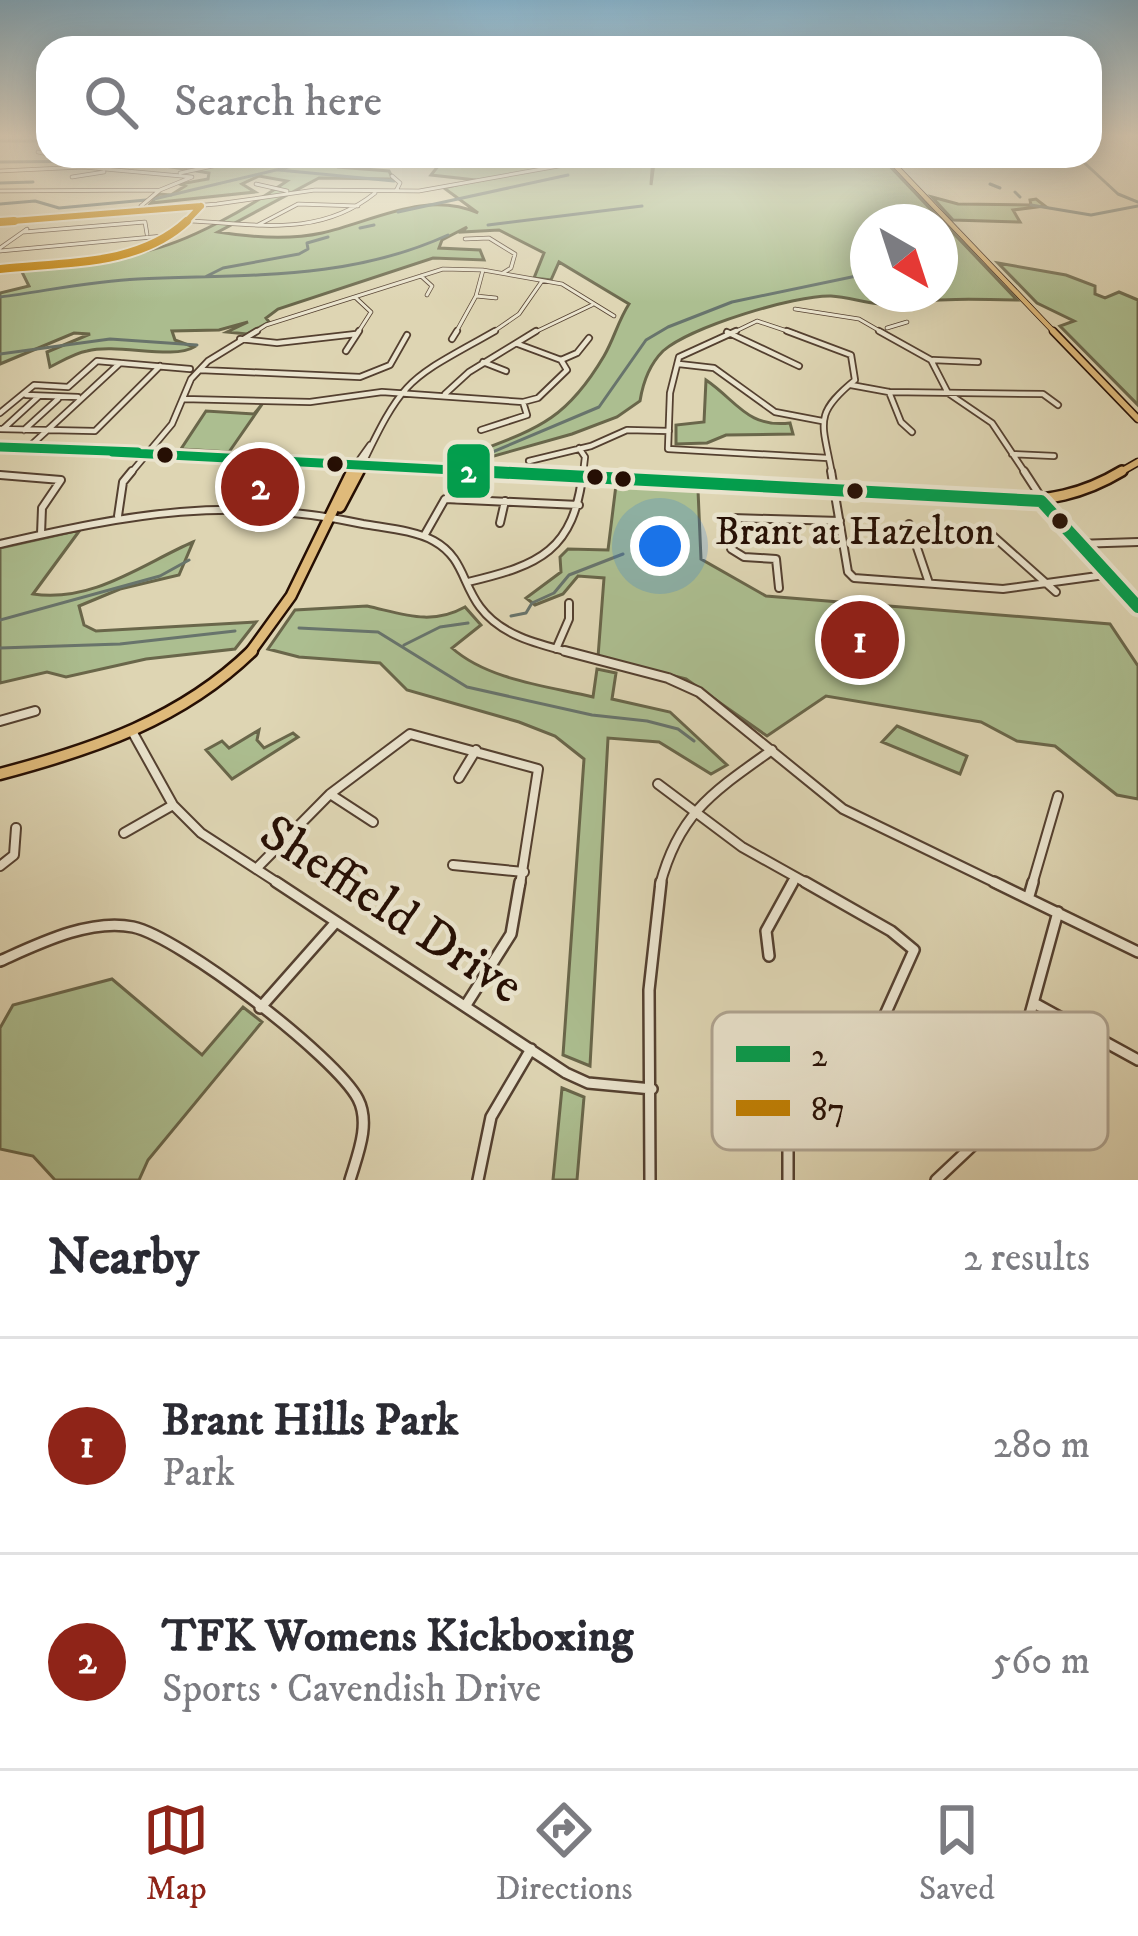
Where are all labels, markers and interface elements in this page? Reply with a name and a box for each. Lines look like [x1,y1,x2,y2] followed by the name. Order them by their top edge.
[36,36,1102,168] search box
[78,69,144,135] icon: search
[174,74,382,130] text: Search here
[850,204,958,312] north arrow
[221,442,299,532] pin: 2
[445,442,492,500] line badge: 2
[154,444,176,466] unlabelled marker
[460,452,477,493] text: 2
[324,453,346,475] unlabelled marker
[584,466,606,488] unlabelled marker
[612,468,634,490] unlabelled marker
[844,480,866,502] marker: Brant at Hazelton
[715,508,995,557] place label: Brant at Hazelton
[1049,510,1071,532] unlabelled marker
[630,516,690,576] your location
[821,595,899,685] pin: 1
[248,801,534,1019] street label: Sheffield Drive
[712,1012,1108,1150] legend
[811,1036,827,1077] text: 2
[811,1090,845,1131] text: 87
[48,1226,199,1290] text: Nearby
[963,1234,1090,1283] text: 2 results
[162,1393,459,1449] text: Brant Hills Park
[80,1421,94,1470] text: 1
[993,1421,1090,1470] text: 280 m
[162,1449,235,1498] text: Park
[162,1609,633,1665] text: TFK Womens Kickboxing
[77,1637,97,1686] text: 2
[992,1637,1090,1686] text: 560 m
[162,1665,541,1714] text: Sports · Cavendish Drive
[143,1797,209,1910] tab: Map
[496,1797,632,1910] tab: Directions
[919,1797,995,1910] tab: Saved

